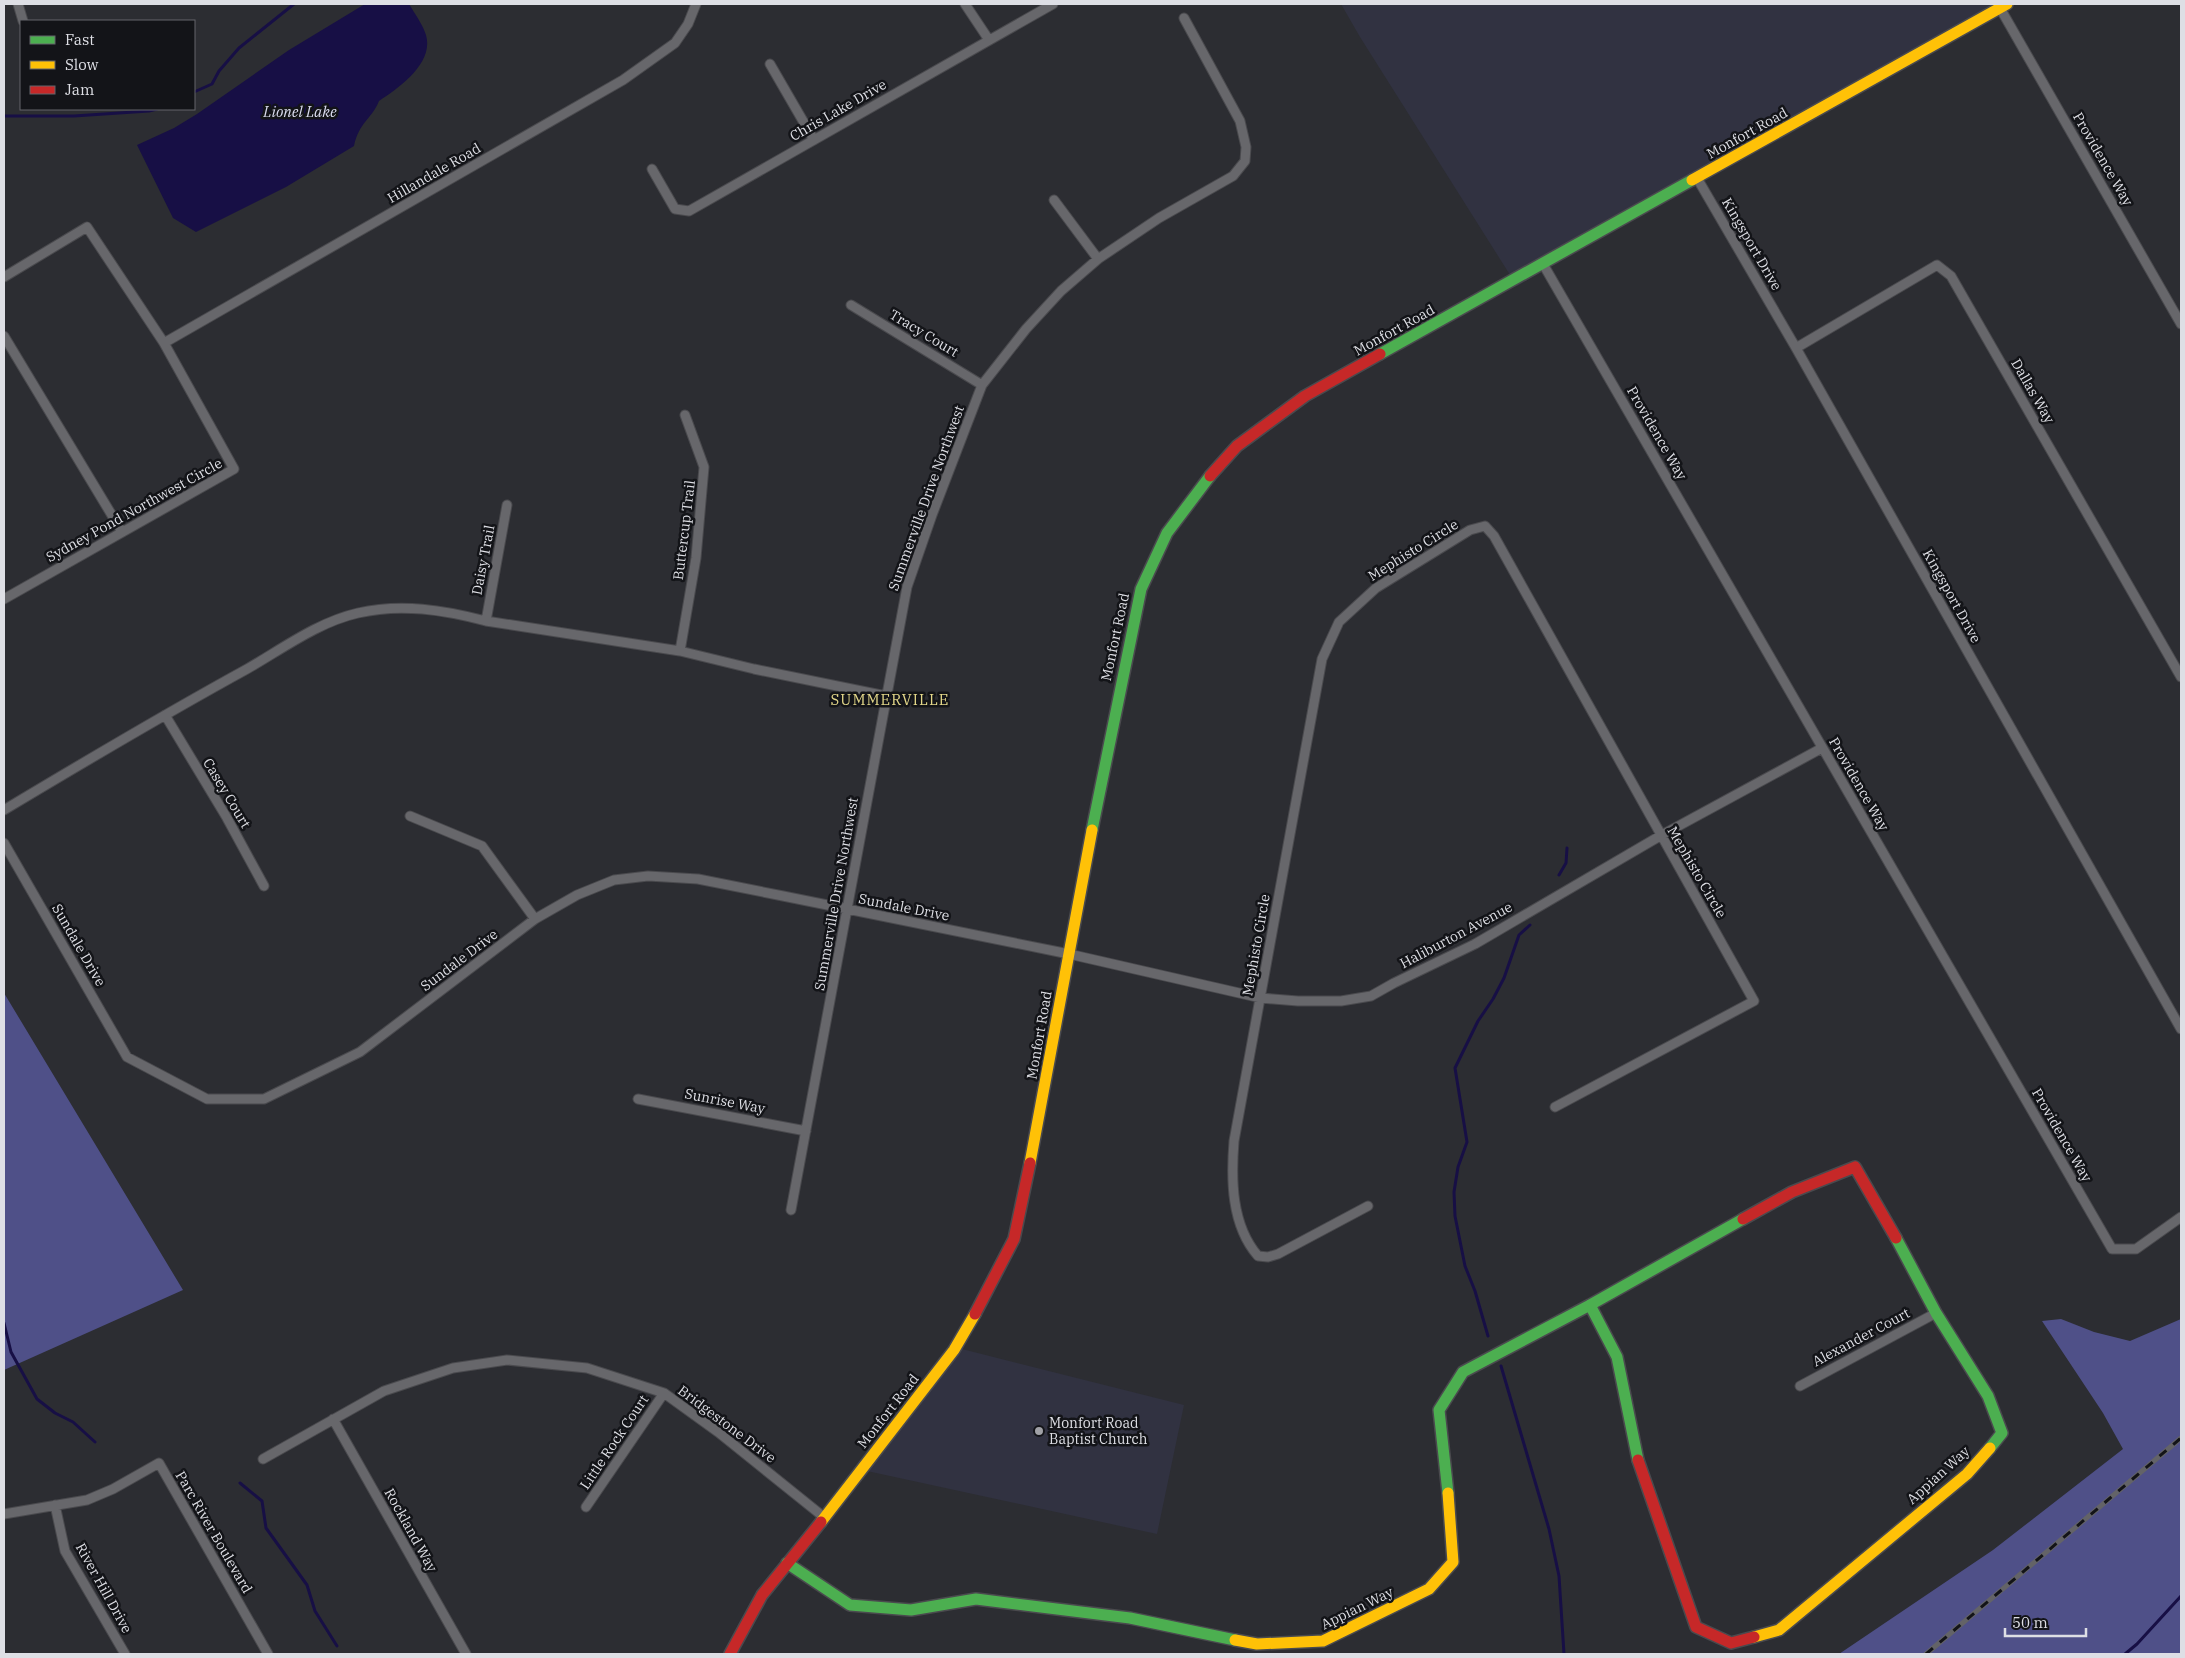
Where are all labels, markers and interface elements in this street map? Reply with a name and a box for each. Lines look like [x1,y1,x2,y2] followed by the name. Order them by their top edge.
[20,20,195,110] legend
[65,30,95,49] text: Fast
[65,55,99,74] text: Slow
[787,75,889,145] street label: Chris Lake Drive
[65,80,94,99] text: Jam
[262,102,337,121] water label: Lionel Lake
[1703,103,1791,163] street label: Monfort Road
[2069,109,2137,209] street label: Providence Way
[384,139,484,207] street label: Hillandale Road
[1718,194,1786,294] street label: Kingsport Drive
[1350,300,1438,360] street label: Monfort Road
[886,305,962,361] street label: Tracy Court
[2007,356,2059,427] street label: Dallas Way
[1623,383,1691,483] street label: Providence Way
[884,403,968,593] street label: Summerville Drive Northwest
[43,454,225,566] street label: Sydney Pond Northwest Circle
[669,479,699,581] street label: Buttercup Trail
[1365,515,1461,585] street label: Mephisto Circle
[467,524,499,596] street label: Daisy Trail
[1919,546,1985,646] street label: Kingsport Drive
[1097,591,1133,683] street label: Monfort Road
[831,690,949,709] district label: SUMMERVILLE
[1825,734,1893,834] street label: Providence Way
[199,755,255,831] street label: Casey Court
[810,796,862,992] street label: Summerville Drive Northwest
[1663,823,1731,921] street label: Mephisto Circle
[857,889,951,925] street label: Sundale Drive
[1238,893,1274,997] street label: Mephisto Circle
[1397,898,1515,972] street label: Haliburton Avenue
[48,901,110,989] street label: Sundale Drive
[417,925,501,995] street label: Sundale Drive
[1022,989,1056,1081] street label: Monfort Road
[683,1084,767,1118] street label: Sunrise Way
[2028,1085,2096,1185] street label: Providence Way
[1809,1304,1913,1370] street label: Alexander Court
[853,1370,923,1452] street label: Monfort Road
[674,1381,780,1467] street label: Bridgestone Drive
[576,1391,652,1493] street label: Little Rock Court
[1049,1414,1148,1448] place label: Monfort Road Baptist Church
[1033,1425,1045,1437] marker: Monfort Road Baptist Church
[1903,1442,1974,1508] street label: Appian Way
[172,1468,257,1597] street label: Parc River Boulevard
[381,1485,442,1575] street label: Rockland Way
[72,1540,136,1636] street label: River Hill Drive
[1318,1582,1397,1633] street label: Appian Way
[2005,1606,2086,1638] scale bar
[2012,1613,2048,1632] text: 50 m

